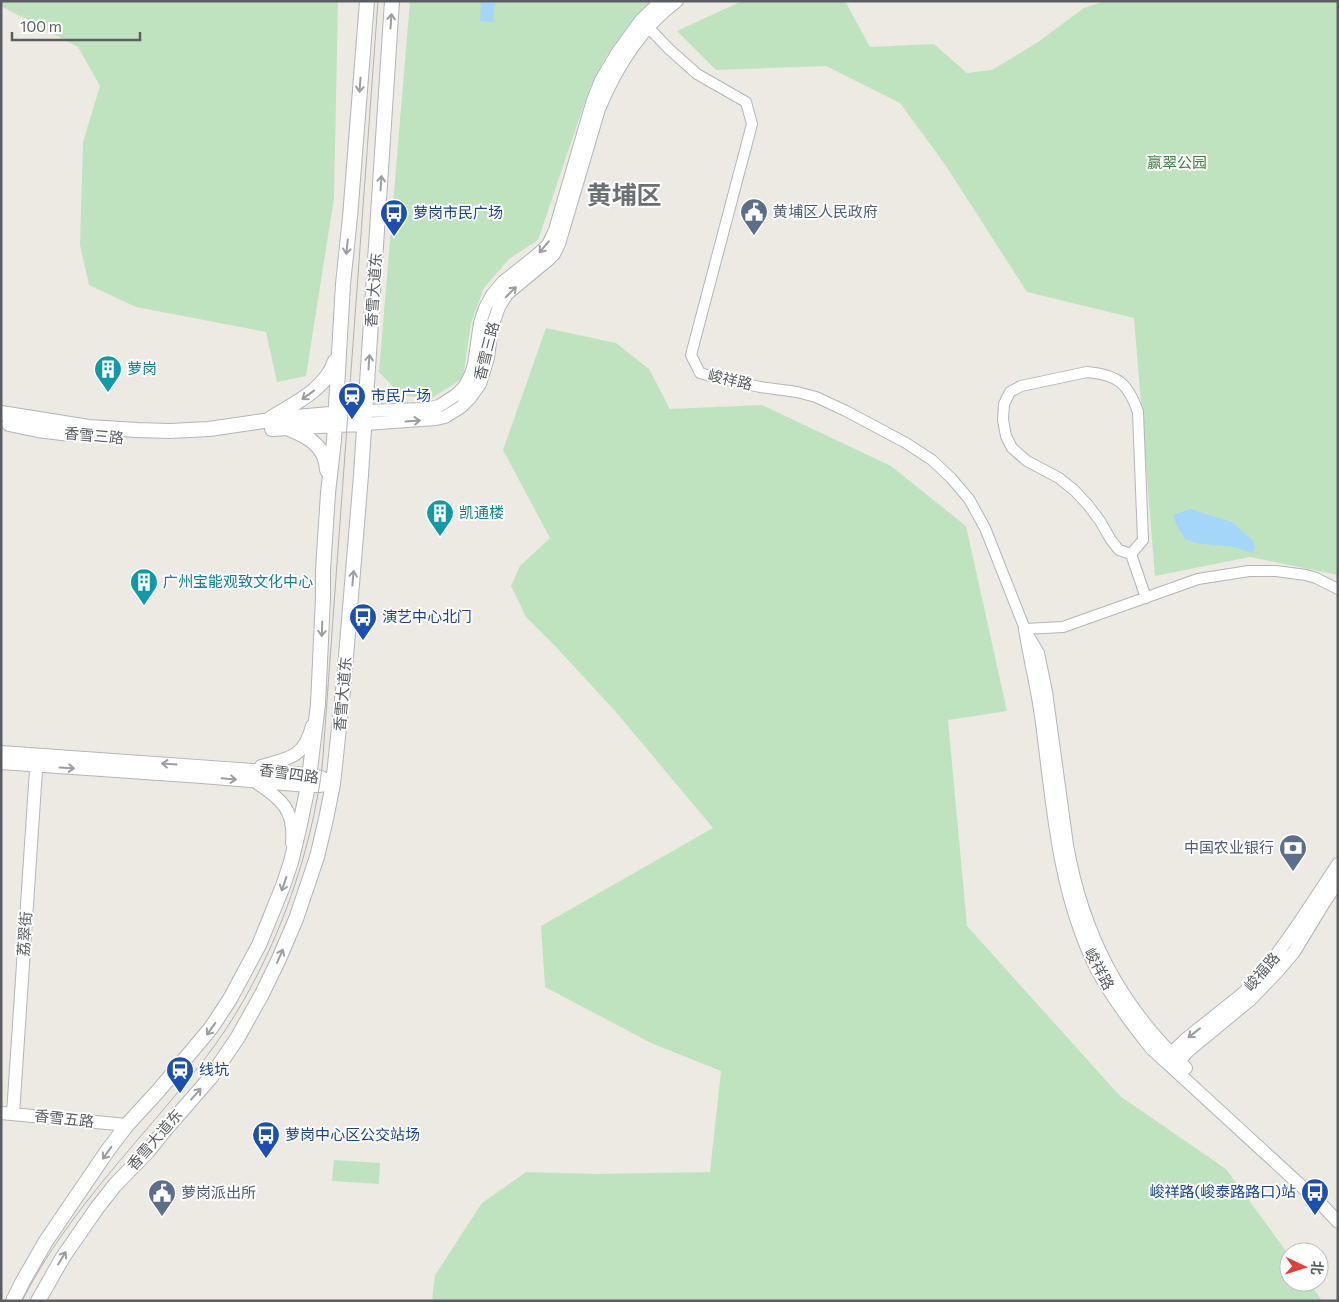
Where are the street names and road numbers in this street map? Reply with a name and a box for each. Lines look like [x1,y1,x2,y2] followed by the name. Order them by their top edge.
[361,252,385,328] street label: 香雪大道东
[470,319,502,382] street label: 香雪三路
[706,365,754,393] street label: 峻祥路
[63,423,125,447] street label: 香雪三路
[330,656,354,732] street label: 香雪大道东
[258,760,320,786] street label: 香雪四路
[13,911,35,957] street label: 荔翠街
[1081,944,1118,993] street label: 峻祥路
[1240,948,1283,994] street label: 峻福路
[123,1105,186,1174] street label: 香雪大道东
[33,1106,95,1130] street label: 香雪五路

